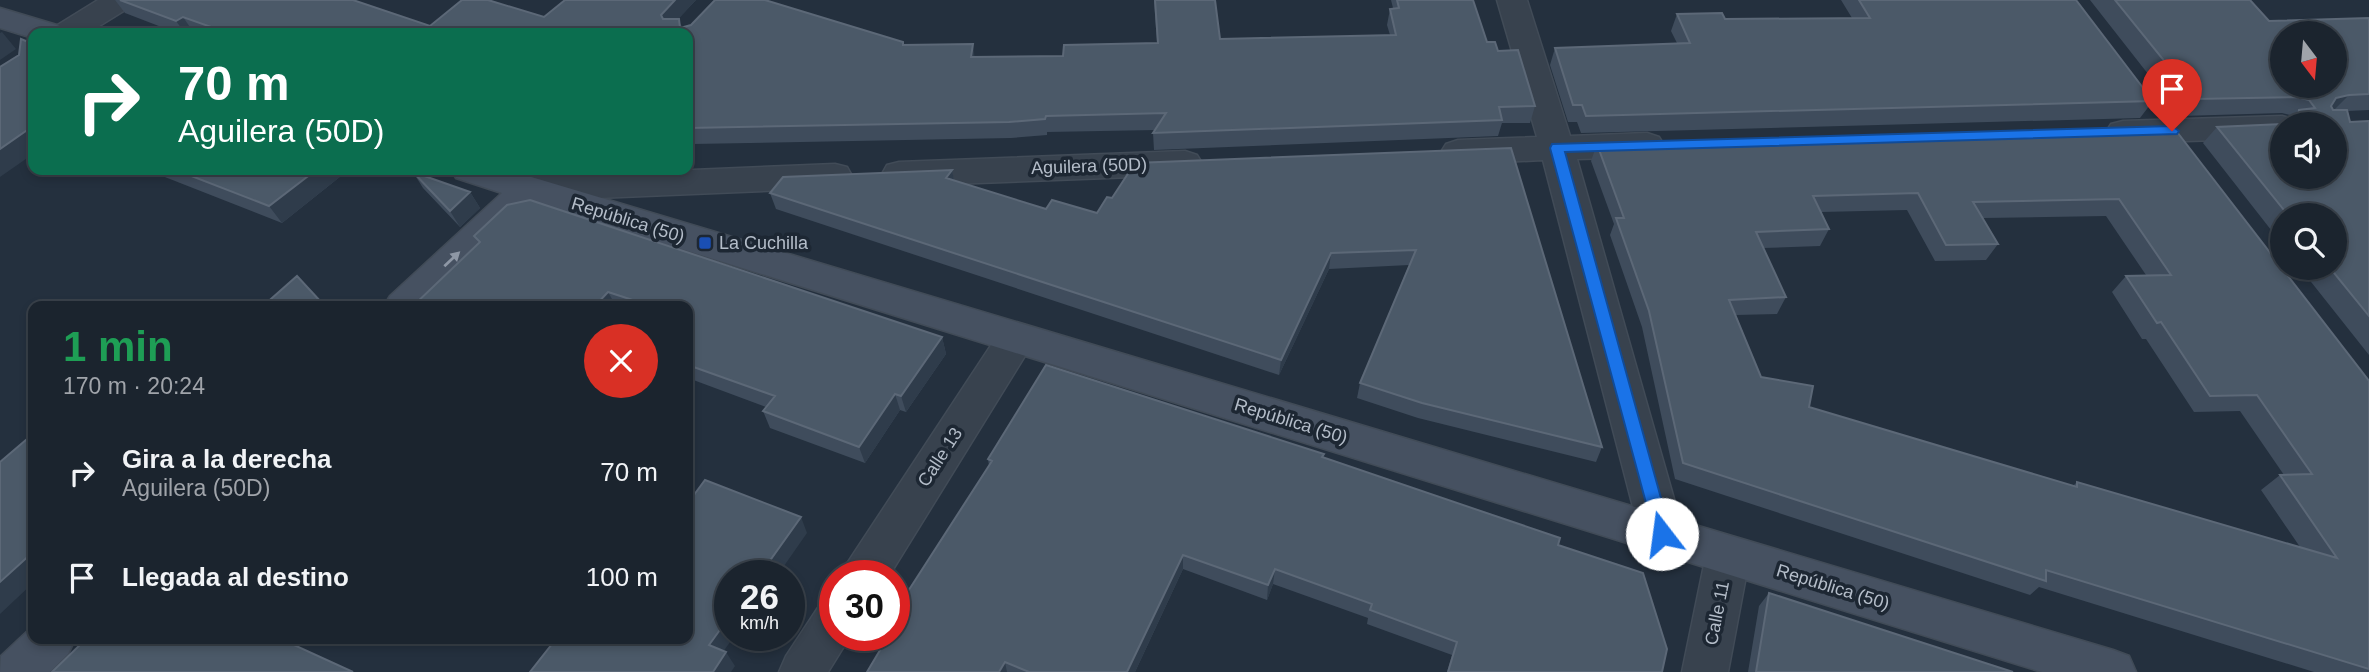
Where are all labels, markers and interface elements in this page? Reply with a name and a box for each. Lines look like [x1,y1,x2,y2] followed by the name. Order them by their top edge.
[2270,21,2347,98] north arrow
[2270,21,2347,280] map controls
[63,56,154,147] icon: right
[178,56,290,110] text: 70 m
[2142,59,2202,131] pin
[2153,70,2191,108] icon: arrive
[2270,112,2347,189] button: sound
[178,113,384,149] text: Aguilera (50D)
[1031,154,1147,178] street label: Aguilera (50D)
[569,193,687,247] street label: República (50)
[2270,203,2347,280] button: search
[719,233,809,253] place label: La Cuchilla
[697,235,713,251] marker: La Cuchilla
[443,252,460,268] one-way arrow
[63,323,173,370] text: 1 min
[584,324,658,398] button: close
[63,373,205,399] text: 170 m · 20:24
[1232,394,1350,448] street label: República (50)
[914,424,966,490] street label: Calle 13
[122,444,332,474] text: Gira a la derecha
[63,454,101,492] icon: right
[600,457,658,487] text: 70 m
[122,475,270,501] text: Aguilera (50D)
[1625,497,1699,571] position arrow
[63,559,101,597] icon: arrive
[819,560,910,651] speed limit sign: 30
[1774,560,1892,614] street label: República (50)
[122,562,349,592] text: Llegada al destino
[586,562,658,592] text: 100 m
[740,577,779,616] text: 26
[1701,579,1733,647] street label: Calle 11
[740,613,779,633] text: km/h

